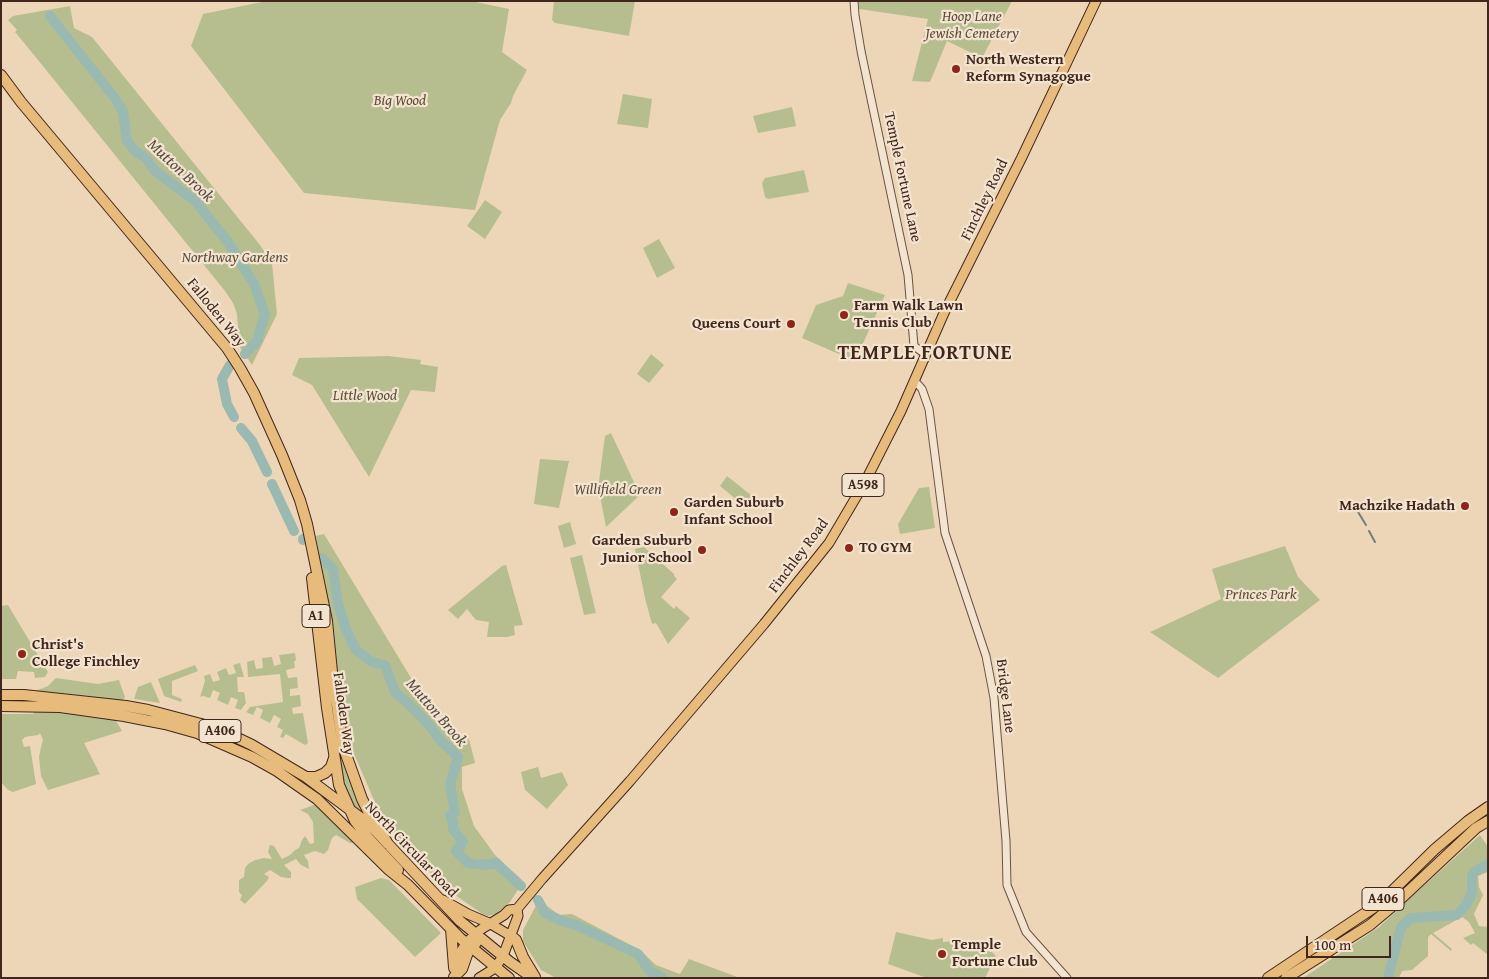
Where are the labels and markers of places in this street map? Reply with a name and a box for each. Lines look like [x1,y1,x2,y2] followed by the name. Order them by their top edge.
[966,51,1091,86] place label: North Western Reform Synagogue
[950,63,962,75] marker: North Western Reform Synagogue
[854,297,963,332] place label: Farm Walk Lawn Tennis Club
[838,309,850,321] marker: Farm Walk Lawn Tennis Club
[692,315,781,333] place label: Queens Court
[785,318,797,330] marker: Queens Court
[684,494,784,529] place label: Garden Suburb Infant School
[1339,497,1455,515] place label: Machzike Hadath
[1459,500,1471,512] marker: Machzike Hadath
[668,506,680,518] marker: Garden Suburb Infant School
[592,532,692,567] place label: Garden Suburb Junior School
[859,539,912,557] place label: TO GYM
[843,542,855,554] marker: TO GYM
[696,544,708,556] marker: Garden Suburb Junior School
[32,636,140,671] place label: Christ's College Finchley
[16,648,28,660] marker: Christ's College Finchley
[952,936,1038,971] place label: Temple Fortune Club
[936,948,948,960] marker: Temple Fortune Club

